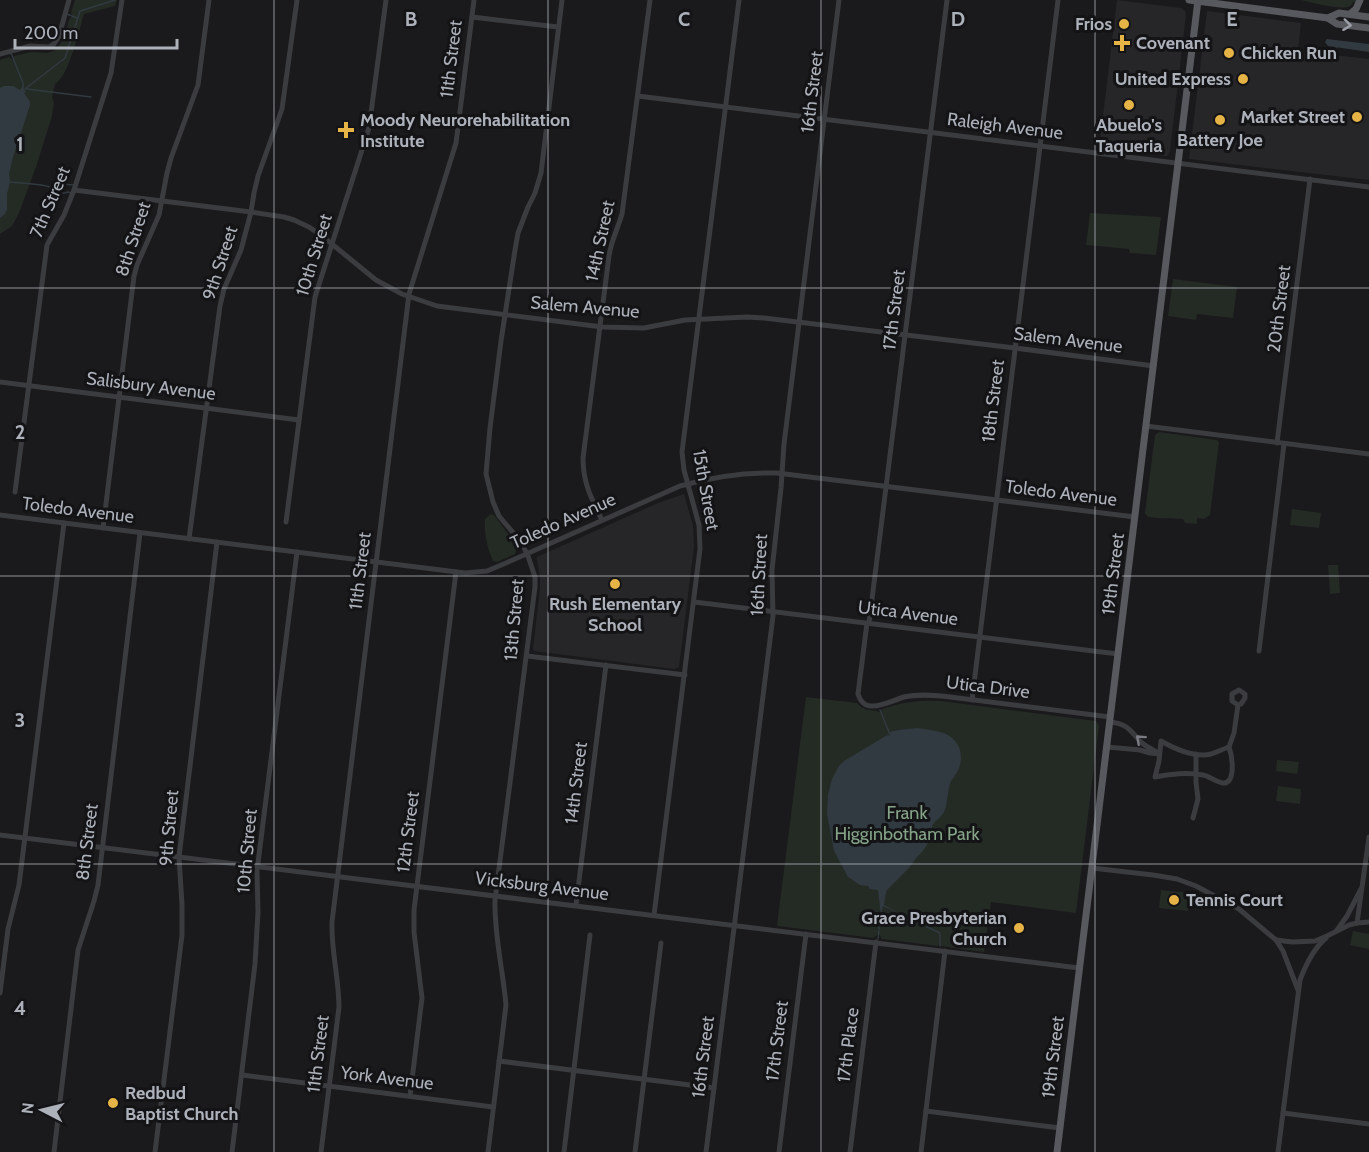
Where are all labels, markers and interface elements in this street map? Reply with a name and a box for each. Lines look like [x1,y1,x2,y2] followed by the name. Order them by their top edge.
[405,7,417,31] text: B
[678,7,690,31] text: C
[951,7,965,31] text: D
[1226,7,1238,31] text: E
[15,12,177,50] scale bar
[1075,13,1112,35] place label: Frios
[1117,17,1131,31] marker: Frios
[1343,18,1352,31] one-way arrow
[435,19,467,99] street label: 11th Street
[24,22,78,44] text: 200 m
[1136,32,1210,54] place label: Covenant
[1113,34,1131,52] marker: Covenant
[1241,42,1337,64] place label: Chicken Run
[1222,46,1236,60] marker: Chicken Run
[796,50,828,134] street label: 16th Street
[1115,68,1231,90] place label: United Express
[1236,72,1250,86] marker: United Express
[1122,98,1136,112] marker: Abuelo's Taqueria
[1240,106,1345,128] place label: Market Street
[946,108,1064,144] street label: Raleigh Avenue
[360,109,570,152] place label: Moody Neurorehabilitation Institute
[1350,110,1364,124] marker: Market Street
[1213,113,1227,127] marker: Battery Joe
[1096,114,1162,157] place label: Abuelo's Taqueria
[337,121,355,139] marker: Moody Neurorehabilitation Institute
[1177,129,1263,151] place label: Battery Joe
[16,132,24,156] text: 1
[25,163,75,241] street label: 7th Street
[581,198,619,284] street label: 14th Street
[111,199,155,279] street label: 8th Street
[291,211,337,299] street label: 10th Street
[198,223,242,303] street label: 9th Street
[1263,264,1295,354] street label: 20th Street
[878,268,910,352] street label: 17th Street
[530,291,640,323] street label: Salem Avenue
[1012,322,1124,358] street label: Salem Avenue
[977,359,1009,443] street label: 18th Street
[85,367,217,405] street label: Salisbury Avenue
[15,420,25,444] text: 2
[688,448,724,532] street label: 15th Street
[1004,475,1118,511] street label: Toledo Avenue
[507,488,619,554] street label: Toledo Avenue
[21,492,135,528] street label: Toledo Avenue
[344,531,376,611] street label: 11th Street
[1097,532,1129,616] street label: 19th Street
[746,533,772,617] street label: 16th Street
[608,577,622,591] marker: Rush Elementary School
[499,578,529,662] street label: 13th Street
[549,593,681,636] place label: Rush Elementary School
[857,596,959,630] street label: Utica Avenue
[945,671,1031,703] street label: Utica Drive
[15,708,25,732] text: 3
[1136,735,1146,746] one-way arrow
[560,741,592,825] street label: 14th Street
[155,789,183,867] street label: 9th Street
[392,790,424,874] street label: 12th Street
[71,802,103,882] street label: 8th Street
[834,802,980,845] park label: Frank Higginbotham Park
[232,808,262,894] street label: 10th Street
[474,867,610,905] street label: Vicksburg Avenue
[1186,889,1283,911] place label: Tennis Court
[1167,893,1181,907] marker: Tennis Court
[861,907,1007,950] place label: Grace Presbyterian Church
[1012,921,1026,935] marker: Grace Presbyterian Church
[14,996,26,1020] text: 4
[761,999,793,1083] street label: 17th Street
[833,1006,863,1084] street label: 17th Place
[302,1014,334,1094] street label: 11th Street
[687,1015,719,1099] street label: 16th Street
[1037,1015,1069,1099] street label: 19th Street
[338,1061,435,1095] street label: York Avenue
[12,1080,72,1140] north arrow
[125,1082,238,1125] place label: Redbud Baptist Church
[106,1096,120,1110] marker: Redbud Baptist Church
[17,1101,38,1115] text: N

